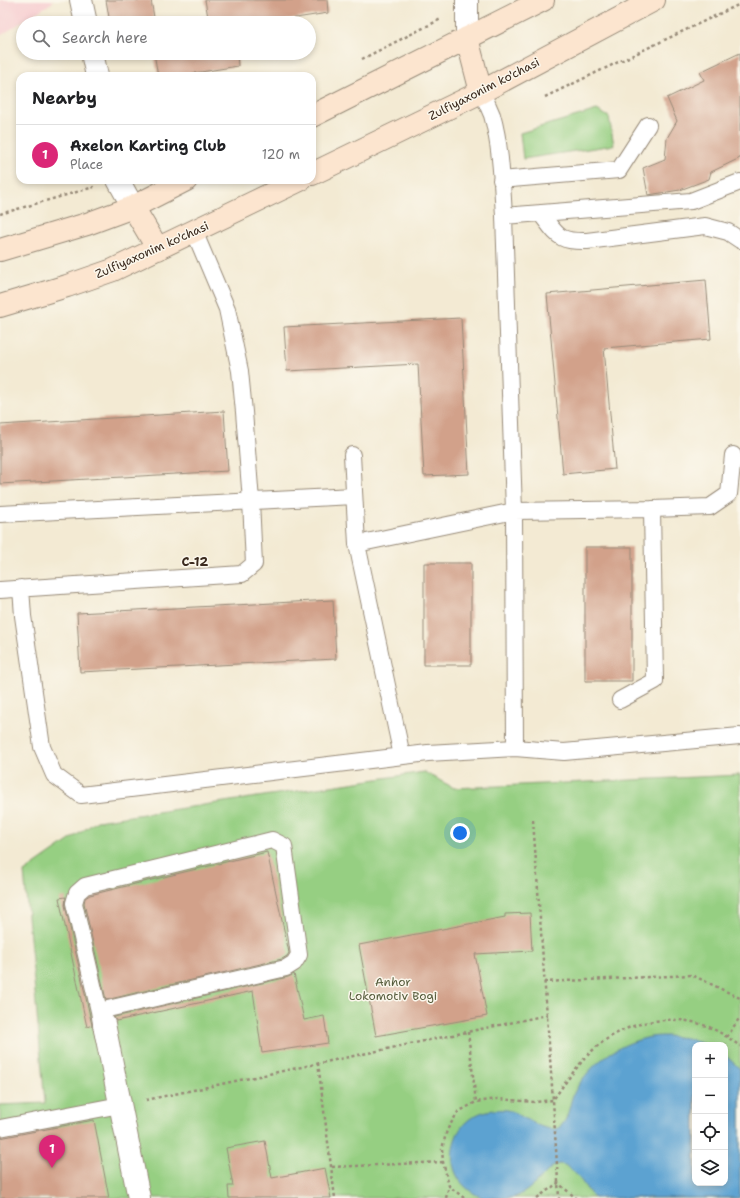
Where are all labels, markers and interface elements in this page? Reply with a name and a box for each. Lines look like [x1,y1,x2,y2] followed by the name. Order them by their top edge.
[16,16,316,60] search box
[30,27,52,49] icon: search
[62,28,148,48] text: Search here
[426,54,542,124] street label: Zulfiyaxonim ko'chasi
[32,87,97,109] text: Nearby
[70,136,226,156] text: Axelon Karting Club
[42,146,48,163] text: 1
[262,146,300,163] text: 120 m
[70,156,103,173] text: Place
[93,218,211,282] street label: Zulfiyaxonim ko'chasi
[182,553,208,570] district label: C-12
[450,823,470,843] your location
[349,974,437,1004] park label: Anhor Lokomotiv Bogi
[692,1042,728,1186] map controls
[692,1042,728,1078] button: +
[692,1078,728,1114] button: −
[692,1114,728,1150] button: locate
[39,1135,65,1168] pin: 1
[692,1150,728,1186] button: layers

